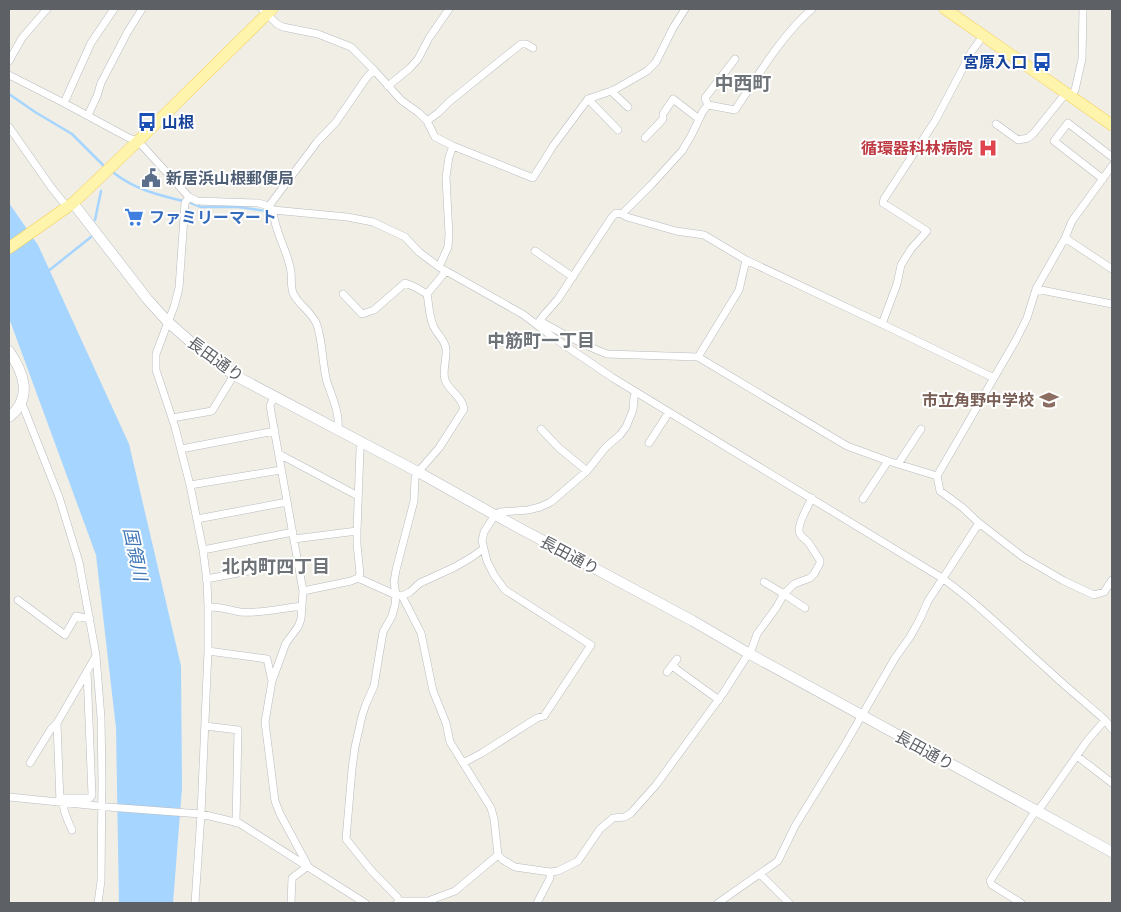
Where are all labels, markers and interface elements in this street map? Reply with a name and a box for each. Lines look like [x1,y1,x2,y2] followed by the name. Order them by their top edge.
[1031,51,1053,73] bus stop icon: 宮原入口
[963,52,1027,72] place label: 宮原入口
[714,71,772,95] district label: 中西町
[136,111,158,133] bus stop icon: 山根
[162,112,194,132] place label: 山根
[977,137,999,159] hospital icon: 循環器科林病院
[861,138,973,158] place label: 循環器科林病院
[140,167,162,189] public building icon: 新居浜山根郵便局
[166,168,294,188] place label: 新居浜山根郵便局
[123,206,145,228] supermarket icon: ファミリーマート
[149,207,277,227] place label: ファミリーマート
[487,329,595,352] district label: 中筋町一丁目
[184,332,248,386] street label: 長田通り
[1038,389,1060,411] school or university icon: 市立角野中学校
[922,390,1034,410] place label: 市立角野中学校
[119,525,153,585] water label: 国領川
[537,531,603,579] street label: 長田通り
[222,555,330,578] district label: 北内町四丁目
[892,726,958,774] street label: 長田通り

